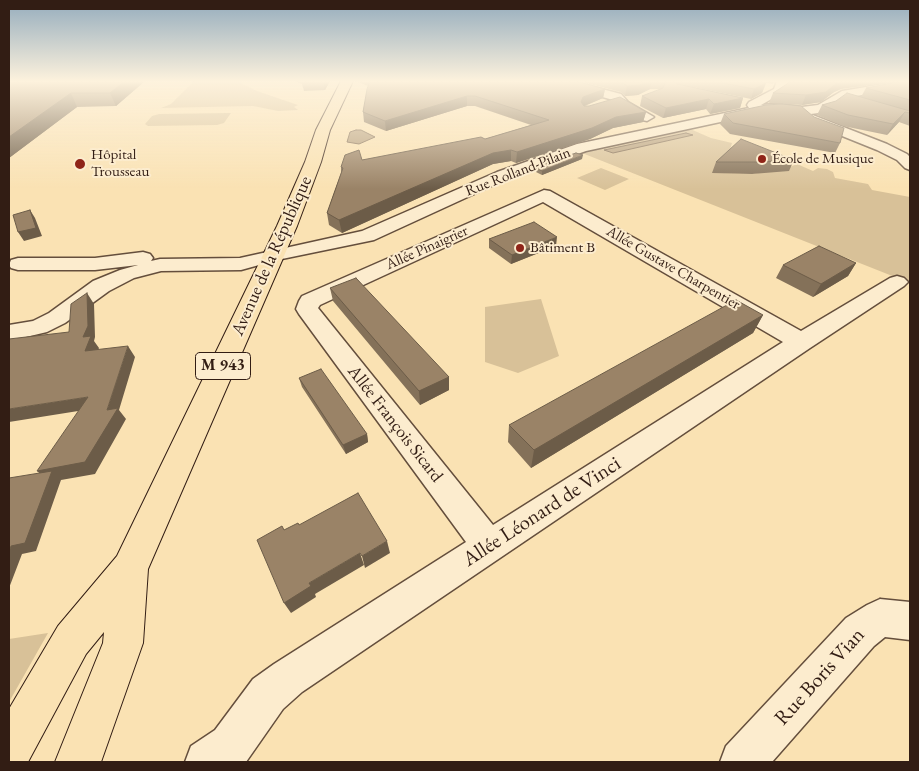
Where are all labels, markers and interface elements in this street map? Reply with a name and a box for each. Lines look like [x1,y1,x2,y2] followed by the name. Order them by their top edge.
[463,144,573,200] street label: Rue Rolland-Pilain
[91,146,149,181] place label: Hôpital Trousseau
[772,150,874,168] place label: École de Musique
[756,153,768,165] marker: École de Musique
[73,157,87,171] marker: Hôpital Trousseau
[227,173,317,339] street label: Avenue de la République
[383,222,471,274] street label: Allée Pinaigrier
[603,222,743,314] street label: Allée Gustave Charpentier
[530,239,595,257] place label: Bâtiment B
[514,242,526,254] marker: Bâtiment B
[196,352,250,380] road number: M 943
[343,361,447,487] street label: Allée François Sicard
[458,451,626,573] street label: Allée Léonard de Vinci
[770,623,870,731] street label: Rue Boris Vian

